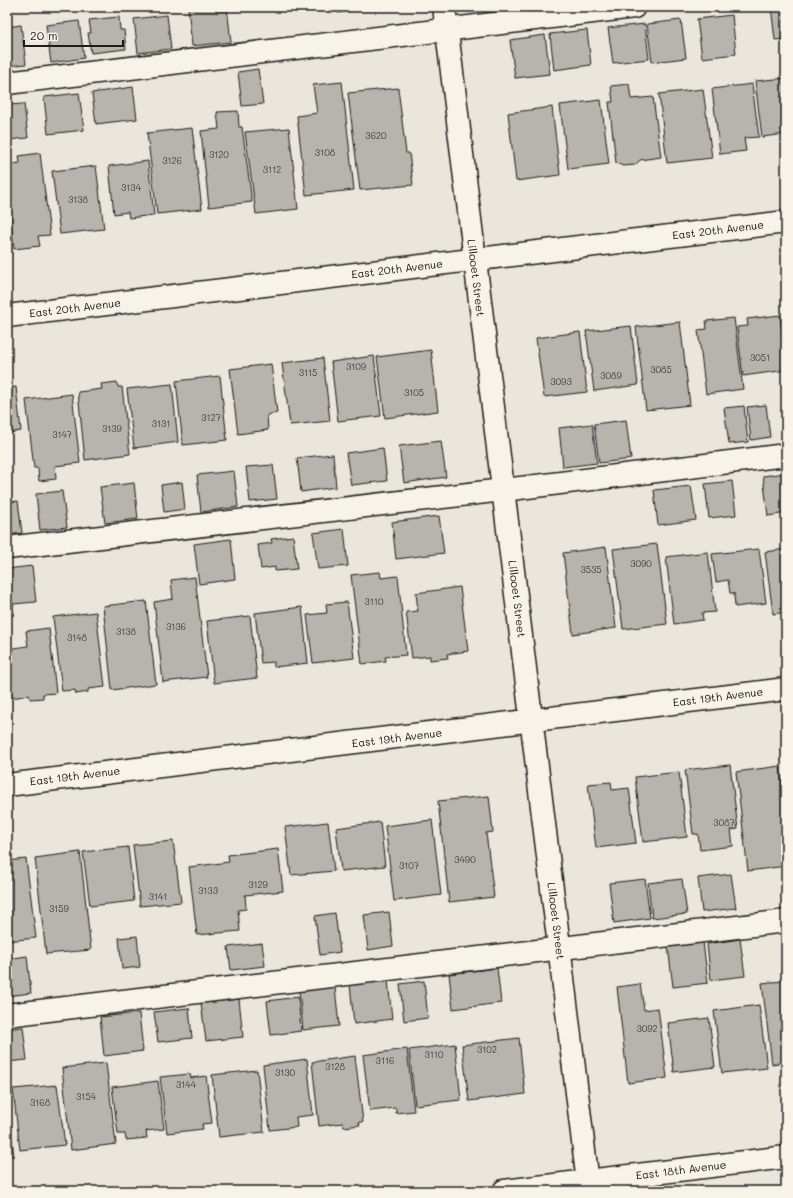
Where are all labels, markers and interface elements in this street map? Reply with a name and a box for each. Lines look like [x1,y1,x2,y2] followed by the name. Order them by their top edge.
[24,22,123,48] scale bar
[30,27,58,43] text: 20 m
[365,130,387,141] house number: 3620
[315,147,336,158] house number: 3108
[209,149,229,160] house number: 3120
[162,155,182,166] house number: 3126
[263,164,281,175] house number: 3112
[121,182,142,193] house number: 3134
[68,194,89,205] house number: 3138
[671,216,765,243] street label: East 20th Avenue
[464,238,489,318] street label: Lillooet Street
[350,255,444,282] street label: East 20th Avenue
[28,294,122,321] street label: East 20th Avenue
[750,352,770,363] house number: 3051
[346,361,367,372] house number: 3109
[650,364,672,375] house number: 3085
[299,367,317,378] house number: 3115
[600,370,622,381] house number: 3089
[550,376,572,387] house number: 3093
[404,387,424,398] house number: 3105
[201,412,221,423] house number: 3127
[152,418,170,429] house number: 3131
[102,423,123,434] house number: 3139
[52,429,72,440] house number: 3147
[630,558,652,569] house number: 3090
[505,559,530,639] street label: Lillooet Street
[580,564,602,575] house number: 3535
[365,596,384,607] house number: 3110
[166,621,186,632] house number: 3136
[116,626,137,637] house number: 3138
[67,632,88,643] house number: 3148
[672,683,764,709] street label: East 19th Avenue
[351,724,443,750] street label: East 19th Avenue
[29,762,121,788] street label: East 19th Avenue
[713,817,735,828] house number: 3087
[454,854,476,865] house number: 3490
[399,860,419,871] house number: 3107
[248,879,268,890] house number: 3129
[544,881,569,961] street label: Lillooet Street
[198,885,218,896] house number: 3133
[149,891,167,902] house number: 3141
[49,903,70,914] house number: 3159
[636,1023,658,1034] house number: 3092
[477,1044,497,1055] house number: 3102
[425,1049,444,1060] house number: 3110
[376,1055,394,1066] house number: 3116
[325,1061,345,1072] house number: 3128
[275,1067,296,1078] house number: 3130
[176,1079,197,1090] house number: 3144
[76,1091,97,1102] house number: 3154
[30,1097,51,1108] house number: 3168
[635,1156,727,1182] street label: East 18th Avenue

